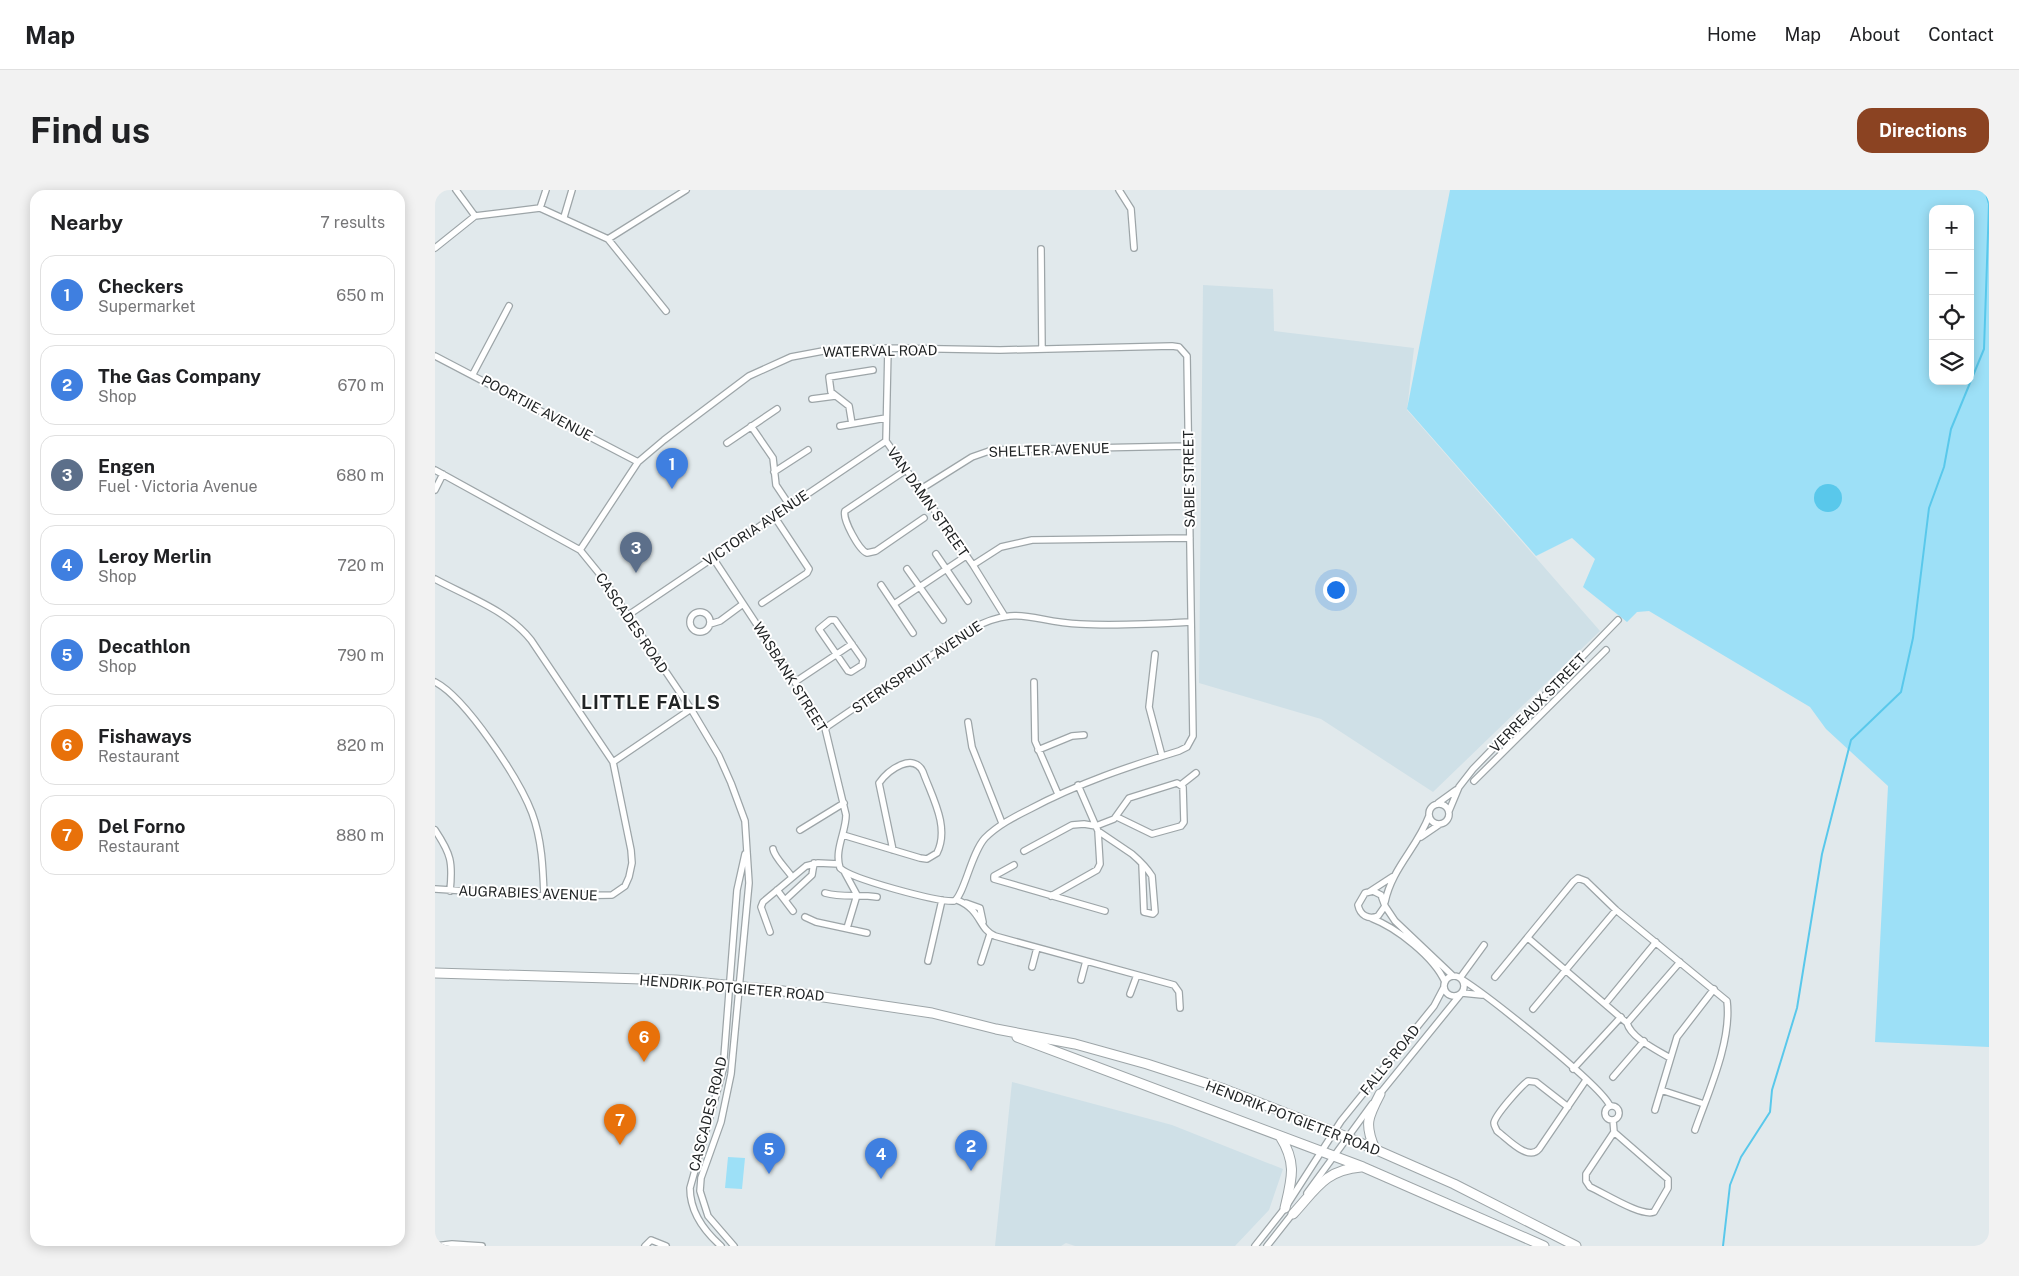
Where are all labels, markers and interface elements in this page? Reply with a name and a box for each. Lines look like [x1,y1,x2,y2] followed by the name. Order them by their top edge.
[25,21,75,49] text: Map
[1707,24,1757,45] text: Home
[1785,24,1821,45] text: Map
[1849,24,1900,45] text: About
[1928,24,1994,45] text: Contact
[1857,108,1989,153] button: Directions
[30,110,150,151] text: Find us
[1929,205,1974,385] map controls
[1929,205,1974,250] button: +
[50,210,123,235] text: Nearby
[320,213,385,232] text: 7 results
[1929,250,1974,295] button: −
[98,275,183,297] text: Checkers
[64,286,70,305] text: 1
[336,286,384,305] text: 650 m
[1929,295,1974,340] button: locate
[98,297,195,316] text: Supermarket
[1929,340,1974,385] button: layers
[823,342,937,360] street label: WATERVAL ROAD
[98,365,261,387] text: The Gas Company
[479,372,595,444] street label: POORTJIE AVENUE
[62,376,72,395] text: 2
[338,376,384,395] text: 670 m
[98,387,137,406] text: Shop
[1180,430,1198,528] street label: SABIE STREET
[988,440,1110,460] street label: SHELTER AVENUE
[884,444,972,560] street label: VAN DAMN STREET
[656,448,688,489] pin: 1
[98,455,155,477] text: Engen
[62,466,72,485] text: 3
[336,466,384,485] text: 680 m
[98,477,258,496] text: Fuel · Victoria Avenue
[700,487,812,569] street label: VICTORIA AVENUE
[620,532,652,573] pin: 3
[98,545,212,567] text: Leroy Merlin
[62,556,72,575] text: 4
[337,556,384,575] text: 720 m
[98,567,137,586] text: Shop
[592,570,672,676] street label: CASCADES ROAD
[1323,577,1349,603] your location
[849,618,985,716] street label: STERKSPRUIT AVENUE
[750,619,830,735] street label: WASBANK STREET
[98,635,190,657] text: Decathlon
[62,646,72,665] text: 5
[337,646,384,665] text: 790 m
[1487,650,1589,756] street label: VERREAUX STREET
[98,657,137,676] text: Shop
[581,691,721,713] district label: LITTLE FALLS
[98,725,192,747] text: Fishaways
[62,736,72,755] text: 6
[337,736,384,755] text: 820 m
[98,747,180,766] text: Restaurant
[98,815,185,837] text: Del Forno
[62,826,72,845] text: 7
[336,826,384,845] text: 880 m
[98,837,180,856] text: Restaurant
[458,883,598,903] street label: AUGRABIES AVENUE
[639,972,825,1004] street label: HENDRIK POTGIETER ROAD
[628,1021,660,1062] pin: 6
[1357,1022,1423,1098] street label: FALLS ROAD
[686,1055,730,1173] street label: CASCADES ROAD
[1203,1077,1383,1159] street label: HENDRIK POTGIETER ROAD
[604,1104,636,1145] pin: 7
[955,1130,987,1171] pin: 2
[753,1133,785,1174] pin: 5
[865,1138,897,1179] pin: 4

